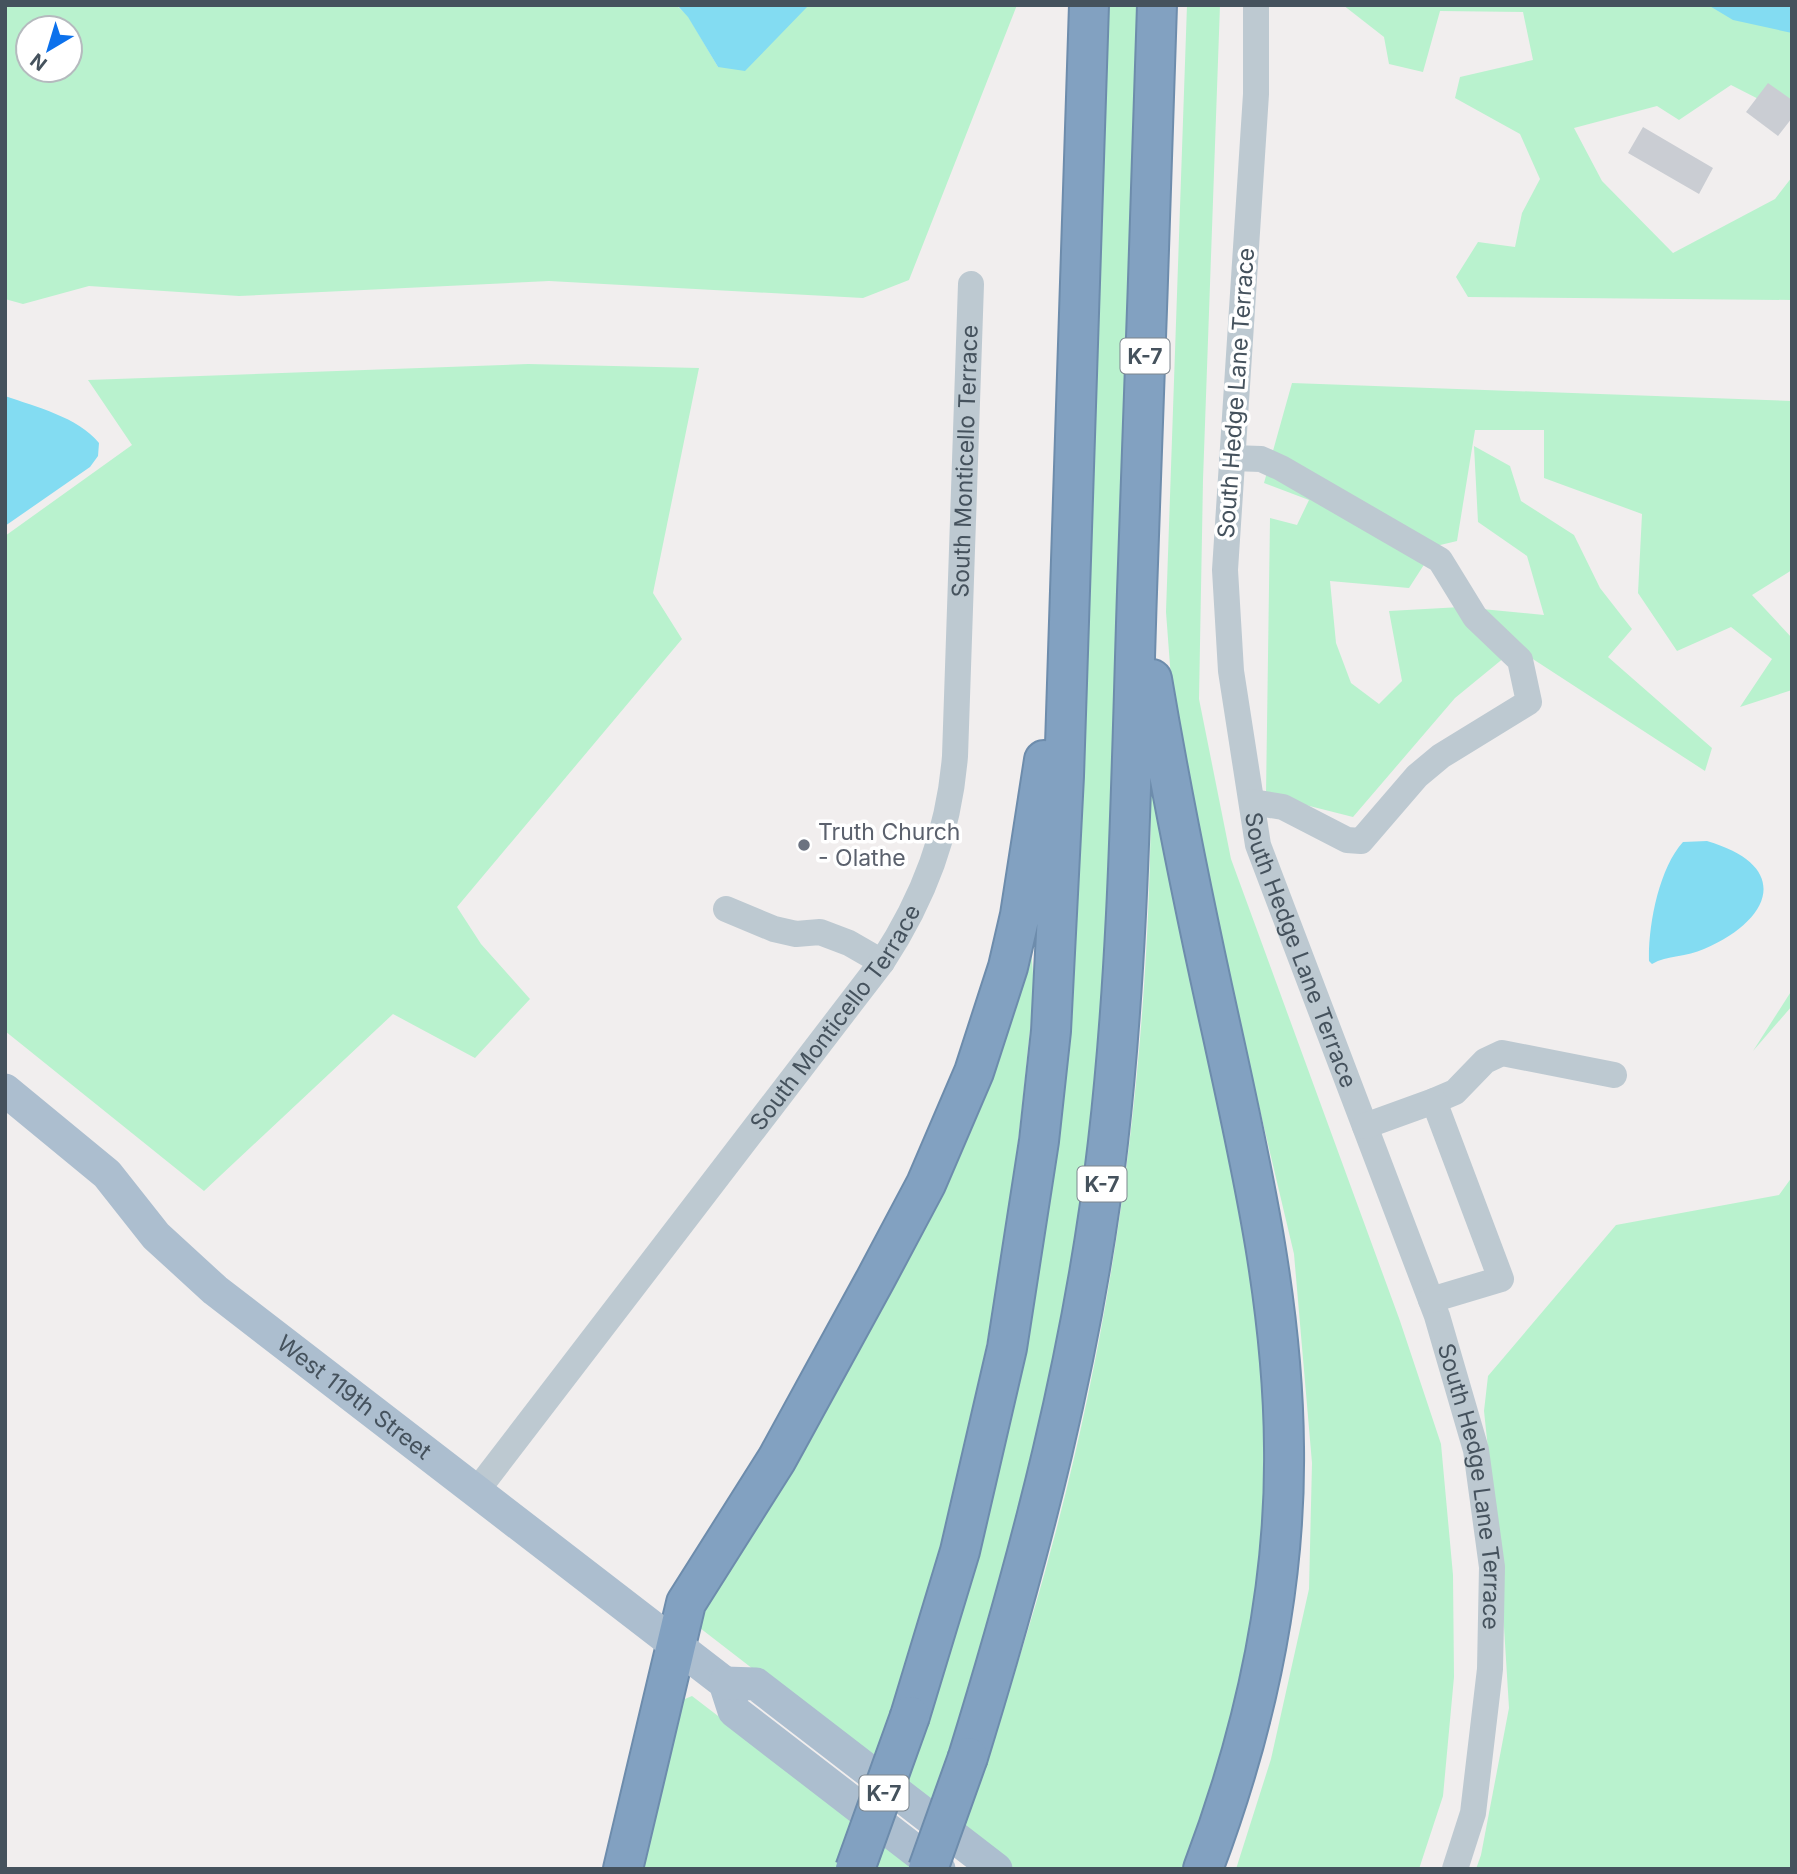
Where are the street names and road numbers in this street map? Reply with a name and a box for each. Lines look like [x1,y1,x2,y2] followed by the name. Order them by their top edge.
[1212,247,1260,539] street label: South Hedge Lane Terrace
[946,324,984,598] street label: South Monticello Terrace
[1120,338,1170,374] road number: K-7
[1239,810,1363,1092] street label: South Hedge Lane Terrace
[744,900,926,1136] street label: South Monticello Terrace
[1078,1166,1126,1202] road number: K-7
[272,1329,437,1466] street label: West 119th Street
[1432,1340,1507,1630] street label: South Hedge Lane Terrace
[860,1776,908,1811] road number: K-7

